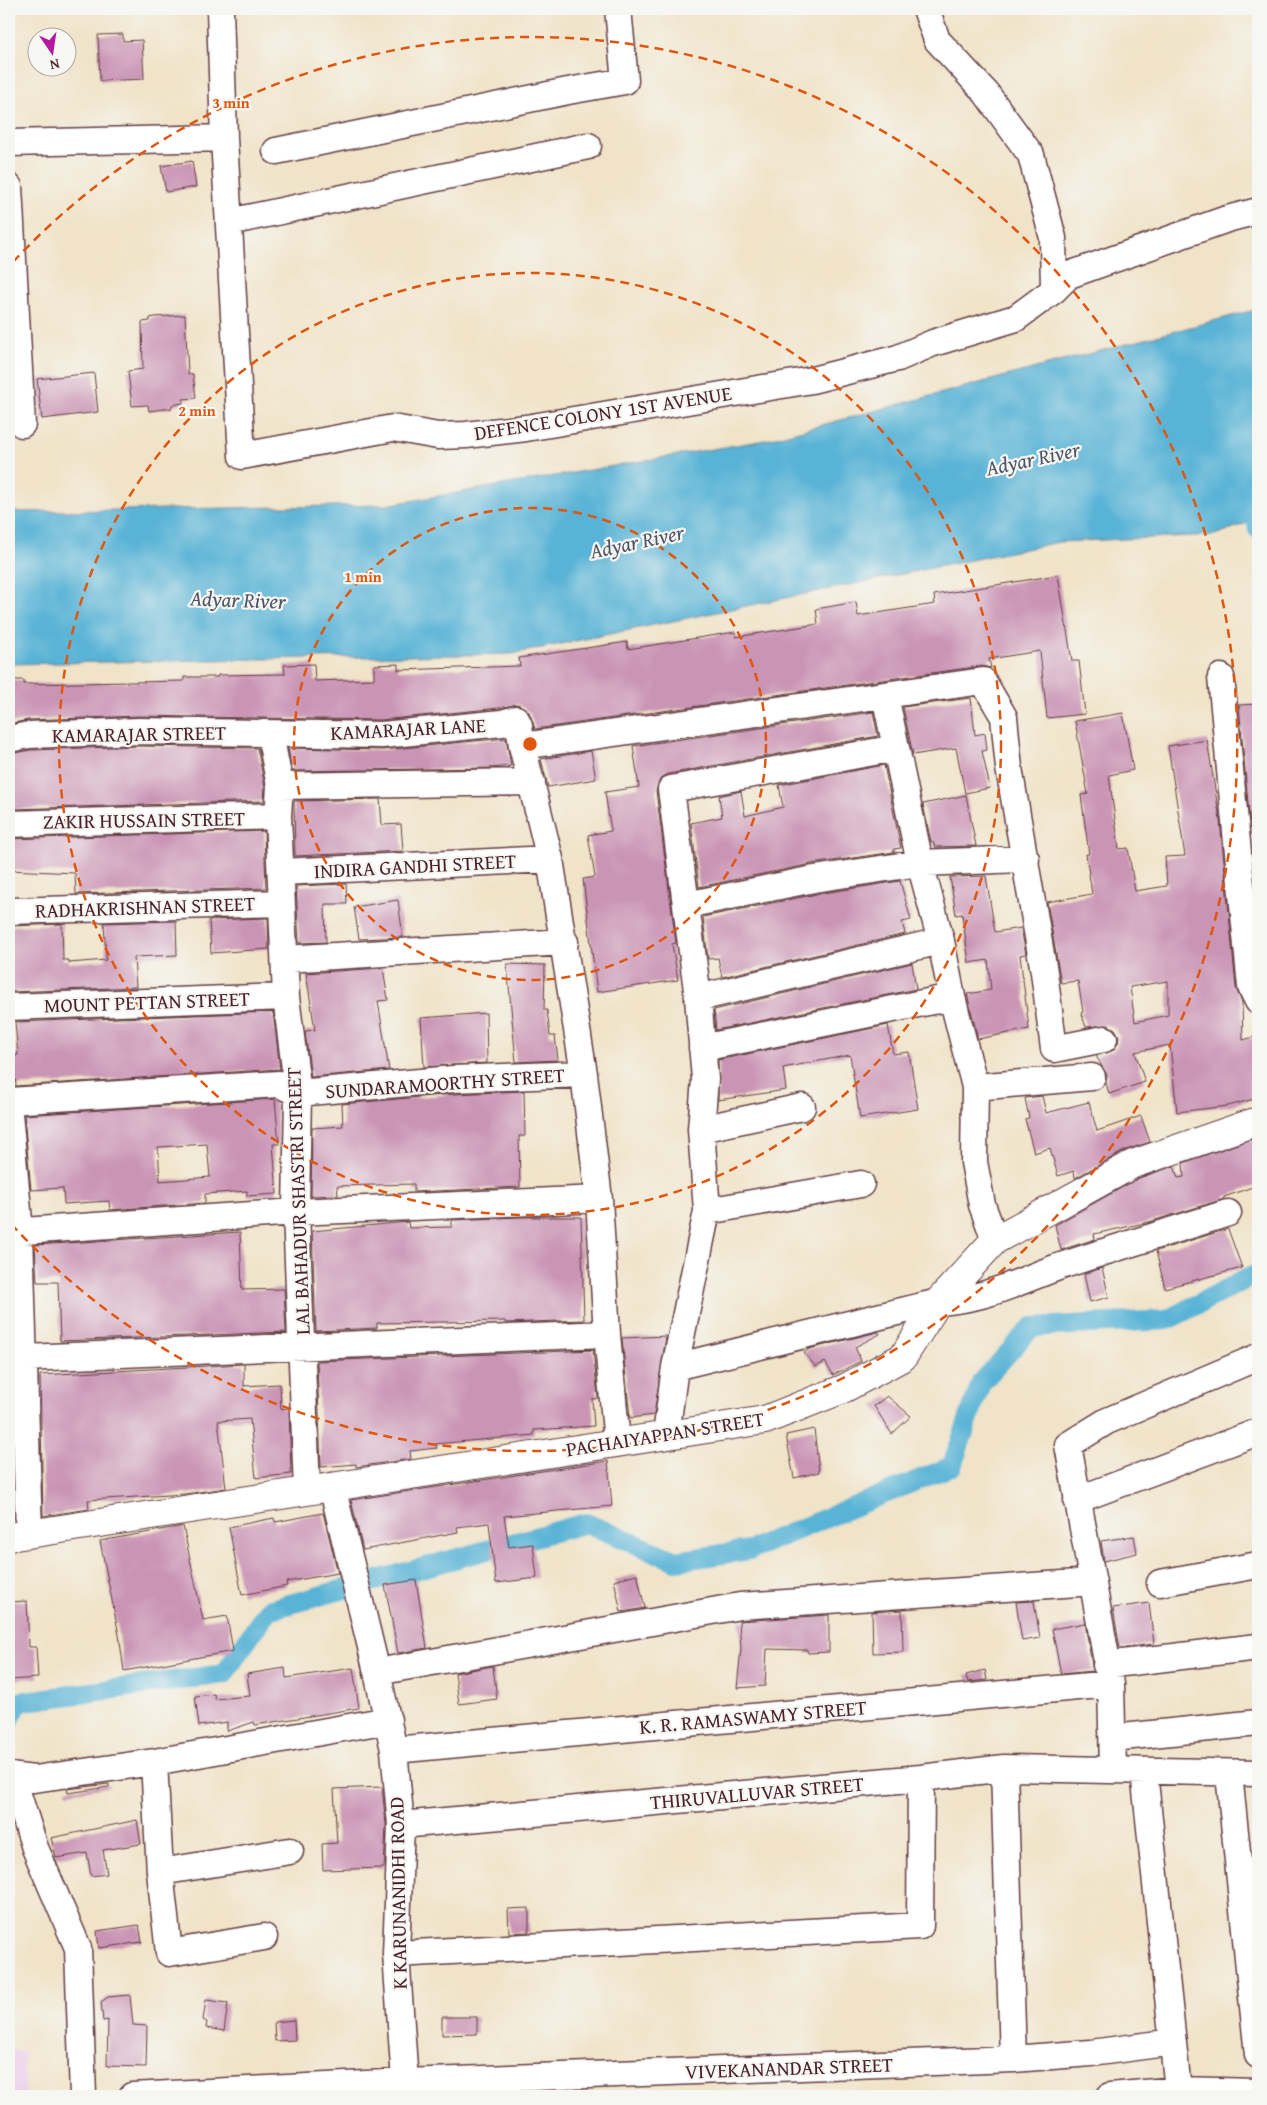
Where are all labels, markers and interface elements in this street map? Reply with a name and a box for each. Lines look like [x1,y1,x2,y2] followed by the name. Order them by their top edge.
[28,28,78,78] north arrow
[47,54,62,76] text: N
[212,92,250,113] text: 3 min
[472,378,734,447] street label: DEFENCE COLONY 1ST AVENUE
[178,400,216,421] text: 2 min
[982,433,1084,484] water label: Adyar River
[586,516,688,567] water label: Adyar River
[344,566,382,587] text: 1 min
[189,582,287,617] water label: Adyar River
[330,710,486,747] street label: KAMARAJAR LANE
[52,717,226,750] street label: KAMARAJAR STREET
[521,735,539,753] centre of rings
[43,803,245,836] street label: ZAKIR HUSSAIN STREET
[313,846,517,885] street label: INDIRA GANDHI STREET
[34,888,256,925] street label: RADHAKRISHNAN STREET
[44,983,250,1020] street label: MOUNT PETTAN STREET
[324,1060,566,1105] street label: SUNDARAMOORTHY STREET
[278,1066,317,1336] street label: LAL BAHADUR SHASTRI STREET
[564,1404,766,1463] street label: PACHAIYAPPAN STREET
[638,1692,868,1741] street label: K. R. RAMASWAMY STREET
[649,1769,865,1816] street label: THIRUVALLUVAR STREET
[381,1796,414,1990] street label: K KARUNANIDHI ROAD
[684,2049,894,2086] street label: VIVEKANANDAR STREET

